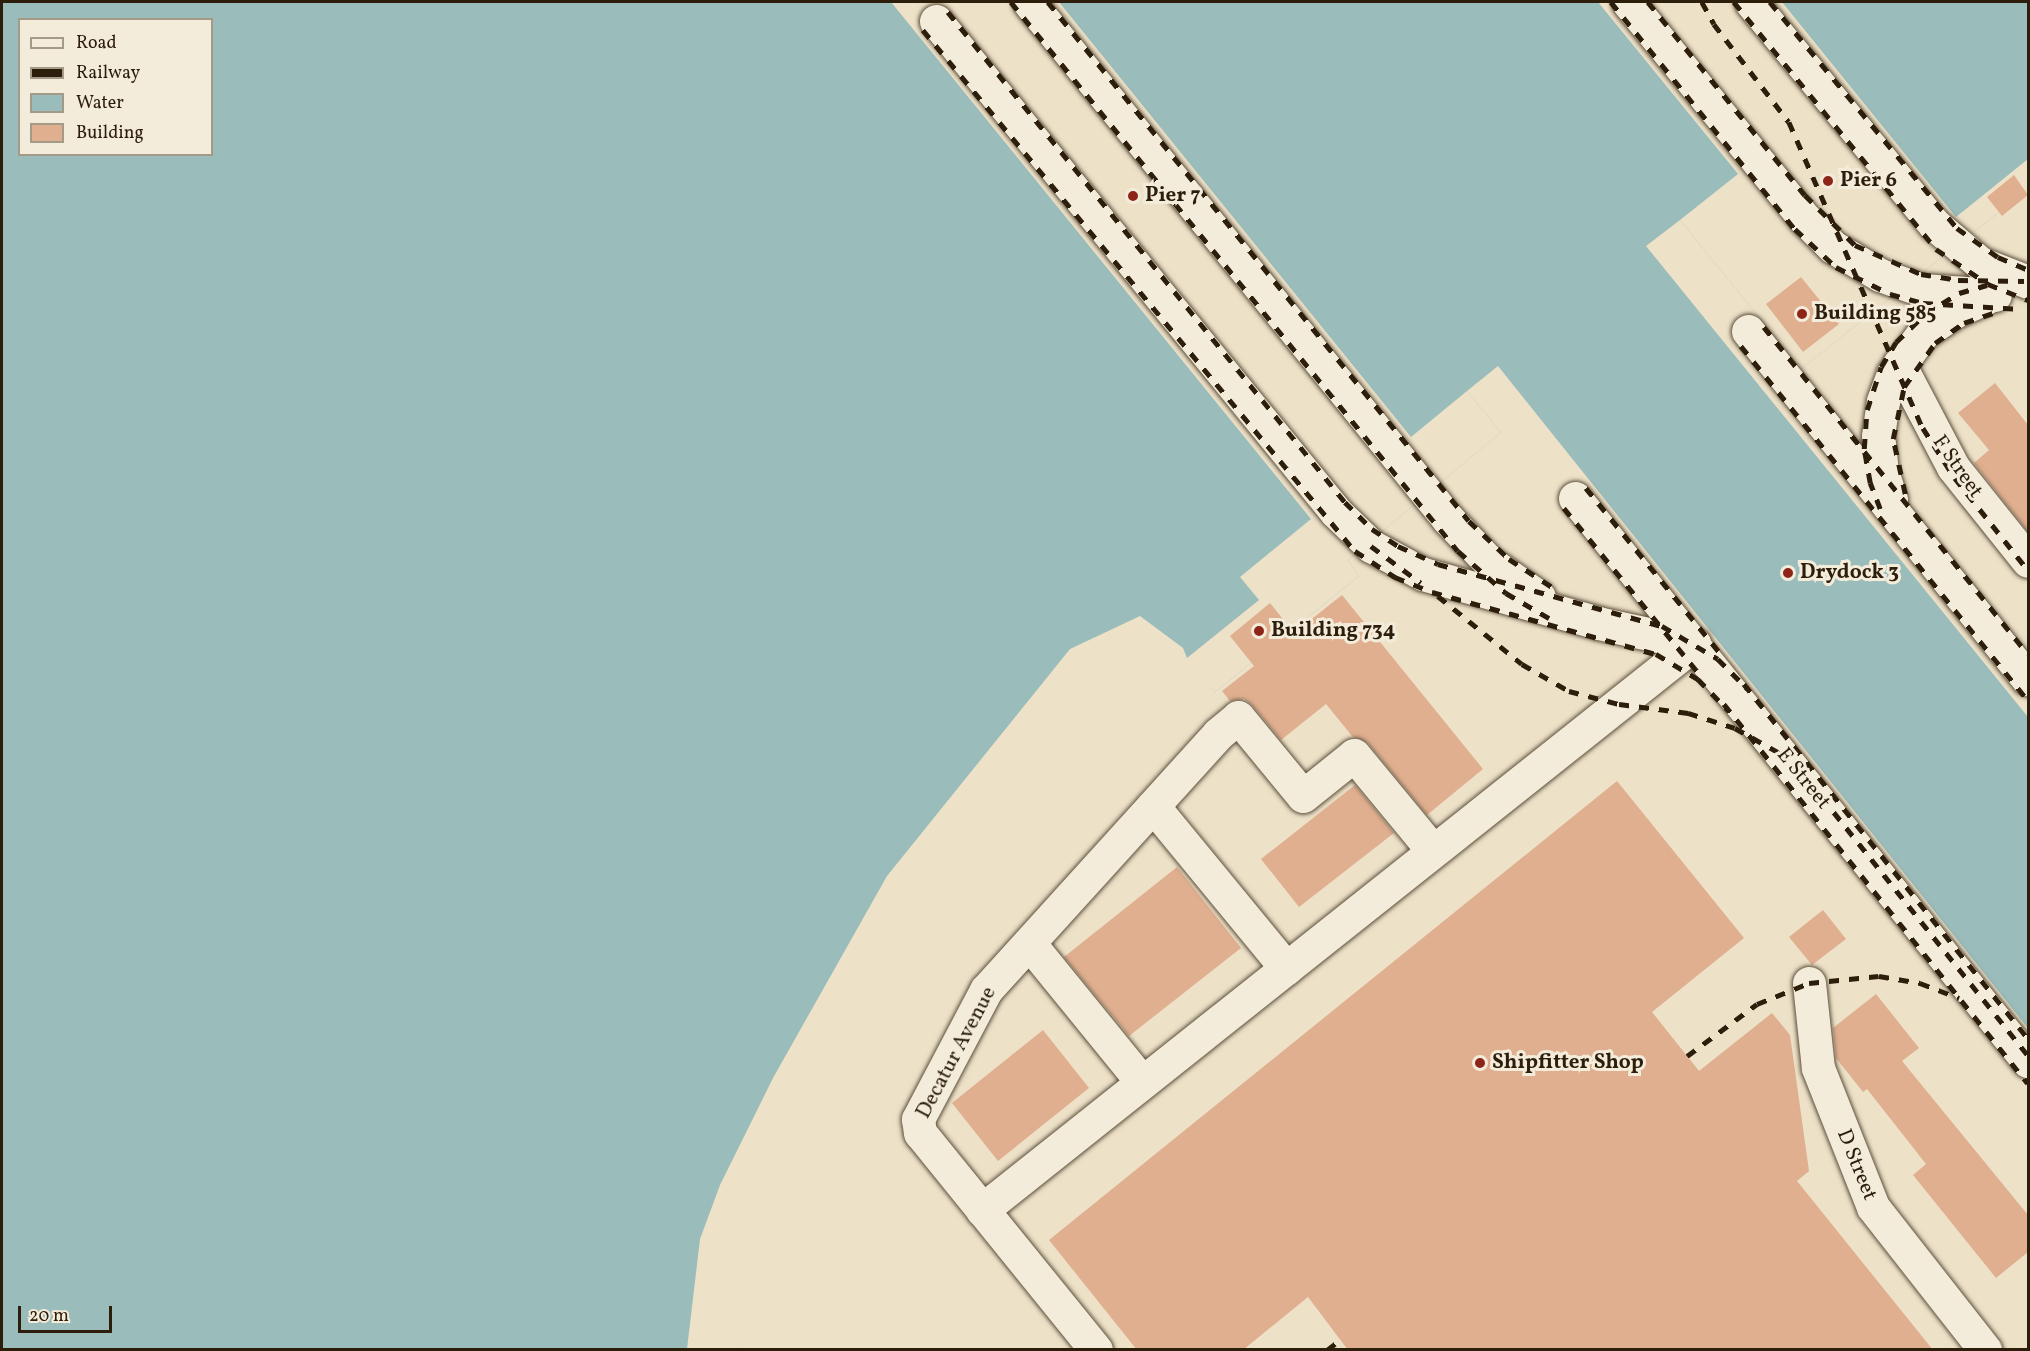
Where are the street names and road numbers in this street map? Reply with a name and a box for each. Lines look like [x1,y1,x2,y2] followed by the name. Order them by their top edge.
[1926,431,1988,503] street label: F Street
[1771,743,1835,815] street label: E Street
[912,983,1002,1123] street label: Decatur Avenue
[1830,1126,1882,1204] street label: D Street

